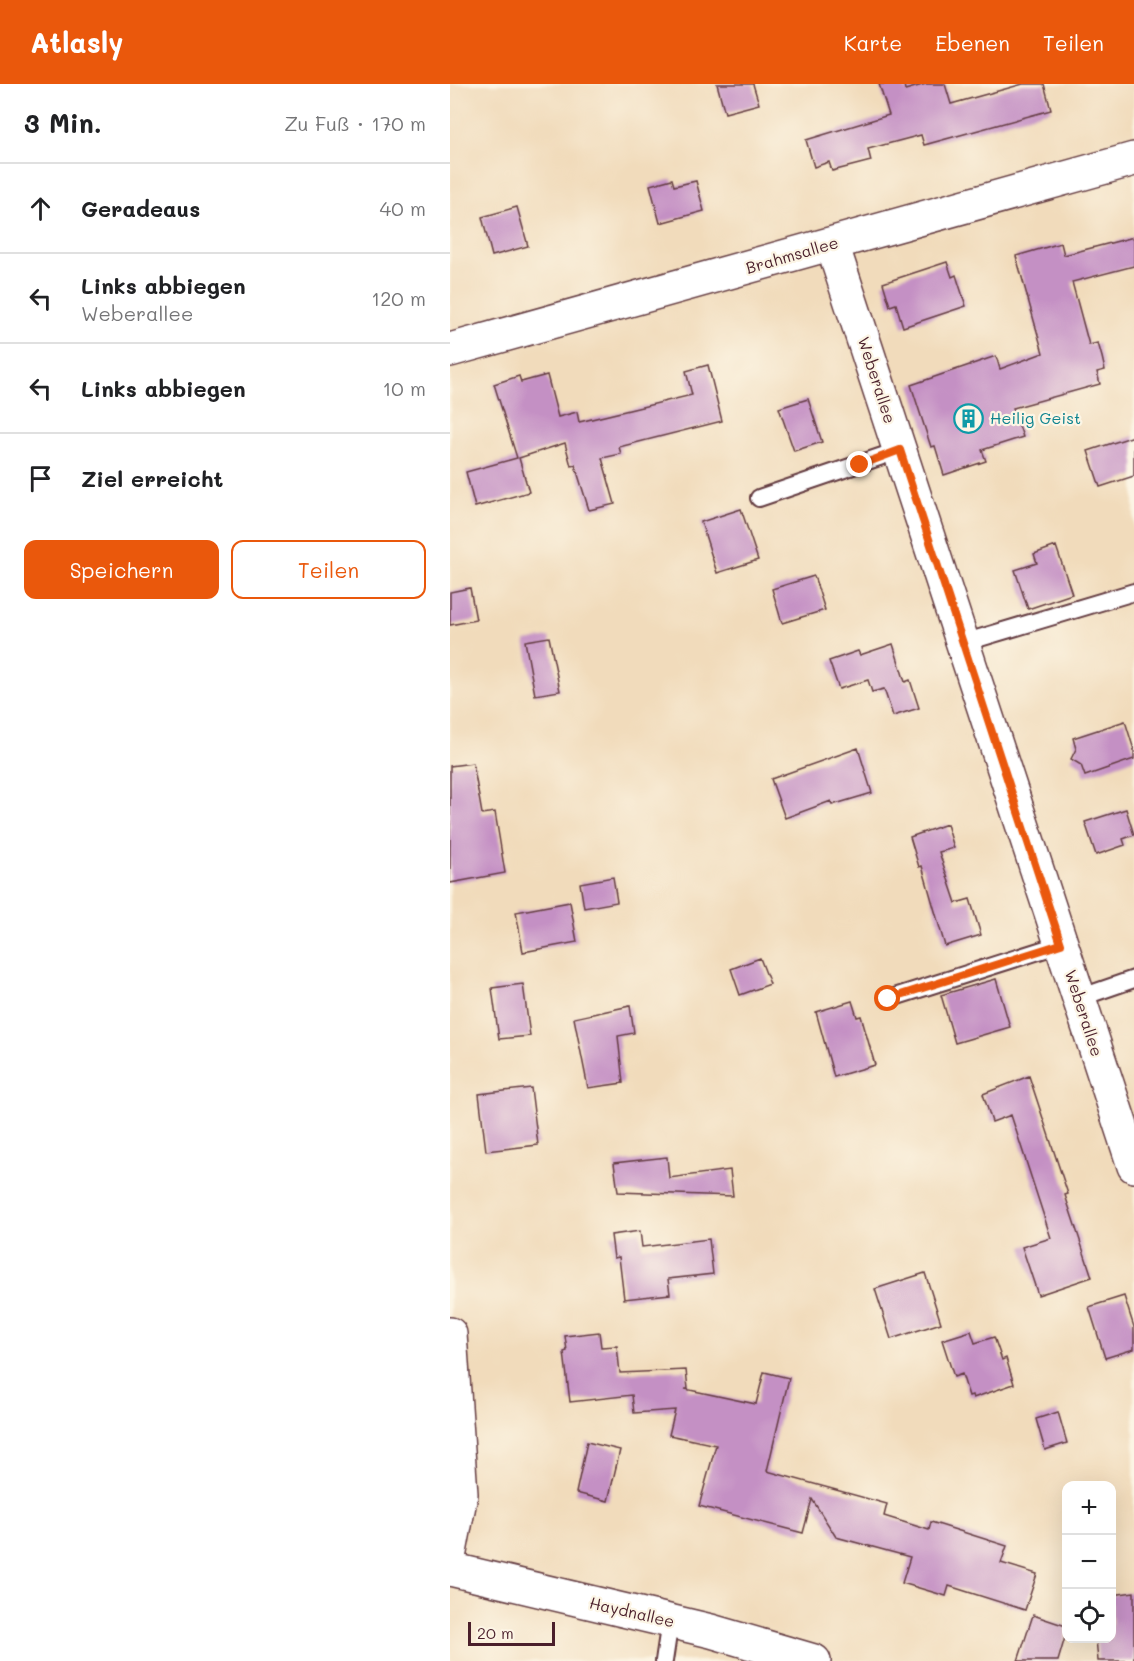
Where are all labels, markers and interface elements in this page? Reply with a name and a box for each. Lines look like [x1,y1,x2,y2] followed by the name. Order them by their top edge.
[30,24,124,60] text: Atlasly
[844,29,902,56] text: Karte
[935,29,1010,56] text: Ebenen
[1043,29,1104,56] text: Teilen
[24,106,102,140] text: 3 Min.
[284,110,426,136] text: Zu Fuß · 170 m
[24,192,57,225] icon: ahead
[81,194,200,223] text: Geradeaus
[380,195,426,221] text: 40 m
[743,231,841,278] street label: Brahmsallee
[81,271,246,300] text: Links abbiegen
[24,282,57,315] icon: left
[371,285,426,311] text: 120 m
[81,300,193,326] text: Weberallee
[854,334,901,426] street label: Weberallee
[24,372,57,405] icon: left
[81,374,246,403] text: Links abbiegen
[382,375,426,401] text: 10 m
[953,402,985,434] building icon: Heilig Geist
[990,407,1081,428] place label: Heilig Geist
[846,451,872,477] route end
[24,462,57,495] icon: arrive
[81,464,223,493] text: Ziel erreicht
[24,540,219,599] button: Speichern
[231,540,426,599] button: Teilen
[1061,967,1108,1059] street label: Weberallee
[874,985,900,1011] route start
[1062,1481,1116,1643] map controls
[1062,1481,1116,1535] button: +
[1062,1535,1116,1589] button: −
[1062,1589,1116,1643] button: locate
[588,1592,677,1631] street label: Haydnallee
[468,1619,555,1646] scale bar
[477,1622,514,1643] text: 20 m

